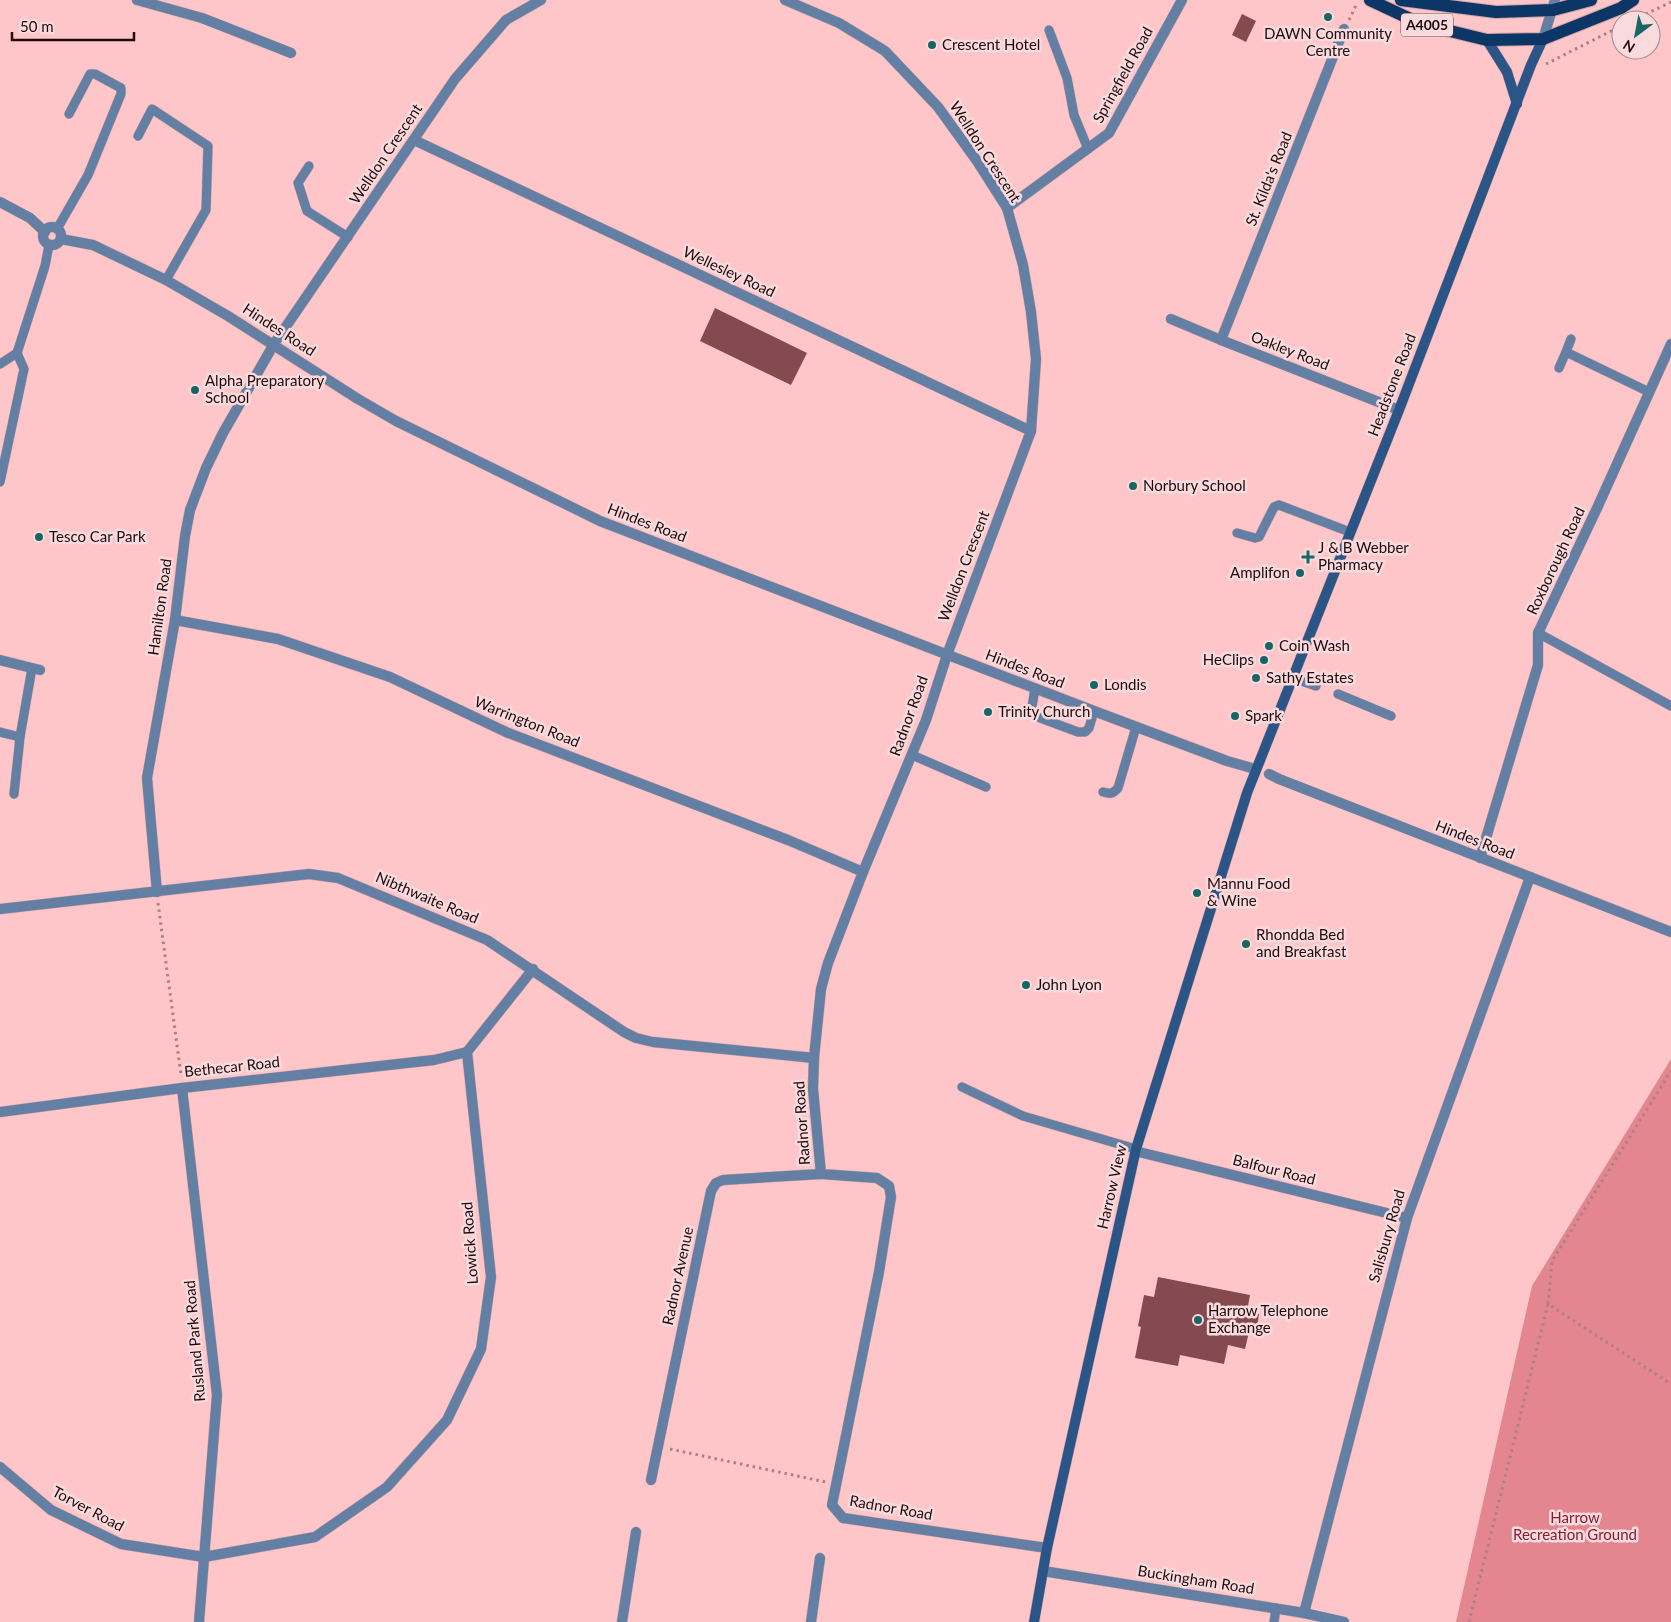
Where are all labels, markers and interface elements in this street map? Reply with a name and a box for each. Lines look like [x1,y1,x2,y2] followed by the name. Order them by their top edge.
[12,10,135,42] scale bar
[1611,10,1661,60] north arrow
[1322,11,1334,23] marker: DAWN Community Centre
[1401,14,1453,36] road number: A4005
[20,17,54,35] text: 50 m
[1088,23,1156,126] street label: Springfield Road
[1264,24,1392,59] place label: DAWN Community Centre
[942,35,1040,53] place label: Crescent Hotel
[1620,36,1638,57] text: N
[926,39,938,51] marker: Crescent Hotel
[946,98,1026,206] street label: Welldon Crescent
[345,99,426,207] street label: Welldon Crescent
[1241,129,1295,228] street label: St. Kilda's Road
[680,242,778,300] street label: Wellesley Road
[240,299,319,359] street label: Hindes Road
[1249,327,1332,373] street label: Oakley Road
[1363,331,1419,439] street label: Headstone Road
[205,371,325,406] place label: Alpha Preparatory School
[189,384,201,396] marker: Alpha Preparatory School
[1143,476,1246,494] place label: Norbury School
[1127,480,1139,492] marker: Norbury School
[605,499,689,545] street label: Hindes Road
[1522,504,1588,617] street label: Roxborough Road
[934,507,993,623] street label: Welldon Crescent
[49,527,146,545] place label: Tesco Car Park
[33,531,45,543] marker: Tesco Car Park
[1318,538,1409,573] place label: J & B Webber Pharmacy
[1302,551,1314,563] marker: J & B Webber Pharmacy
[143,557,175,656] street label: Hamilton Road
[1230,563,1290,581] place label: Amplifon
[1294,567,1306,579] marker: Amplifon
[1279,636,1350,654] place label: Coin Wash
[1263,640,1275,652] marker: Coin Wash
[983,645,1067,691] street label: Hindes Road
[1203,650,1254,668] place label: HeClips
[1258,654,1270,666] marker: HeClips
[1266,668,1354,686] place label: Sathy Estates
[1250,672,1262,684] marker: Sathy Estates
[885,673,931,758] street label: Radnor Road
[1104,675,1147,693] place label: Londis
[1088,679,1100,691] marker: Londis
[472,692,583,750] street label: Warrington Road
[998,702,1090,720] place label: Trinity Church
[982,706,994,718] marker: Trinity Church
[1245,706,1282,724] place label: Spark
[1229,710,1241,722] marker: Spark
[1433,816,1517,862] street label: Hindes Road
[373,867,482,927] street label: Nibthwaite Road
[1207,874,1290,909] place label: Mannu Food & Wine
[1191,887,1203,899] marker: Mannu Food & Wine
[1256,925,1347,960] place label: Rhondda Bed and Breakfast
[1240,938,1252,950] marker: Rhondda Bed and Breakfast
[1036,975,1102,993] place label: John Lyon
[1020,979,1032,991] marker: John Lyon
[183,1052,281,1080] street label: Bethecar Road
[789,1080,813,1166] street label: Radnor Road
[1093,1143,1129,1231] street label: Harrow View
[1231,1150,1318,1188] street label: Balfour Road
[1364,1187,1408,1284] street label: Salisbury Road
[457,1201,481,1285] street label: Lowick Road
[658,1225,696,1327] street label: Radnor Avenue
[180,1280,208,1403] street label: Rusland Park Road
[1208,1301,1329,1336] place label: Harrow Telephone Exchange
[1192,1314,1204,1326] marker: Harrow Telephone Exchange
[49,1482,127,1535] street label: Torver Road
[848,1491,934,1523] street label: Radnor Road
[1513,1508,1637,1543] park label: Harrow Recreation Ground
[1137,1561,1256,1597] street label: Buckingham Road

